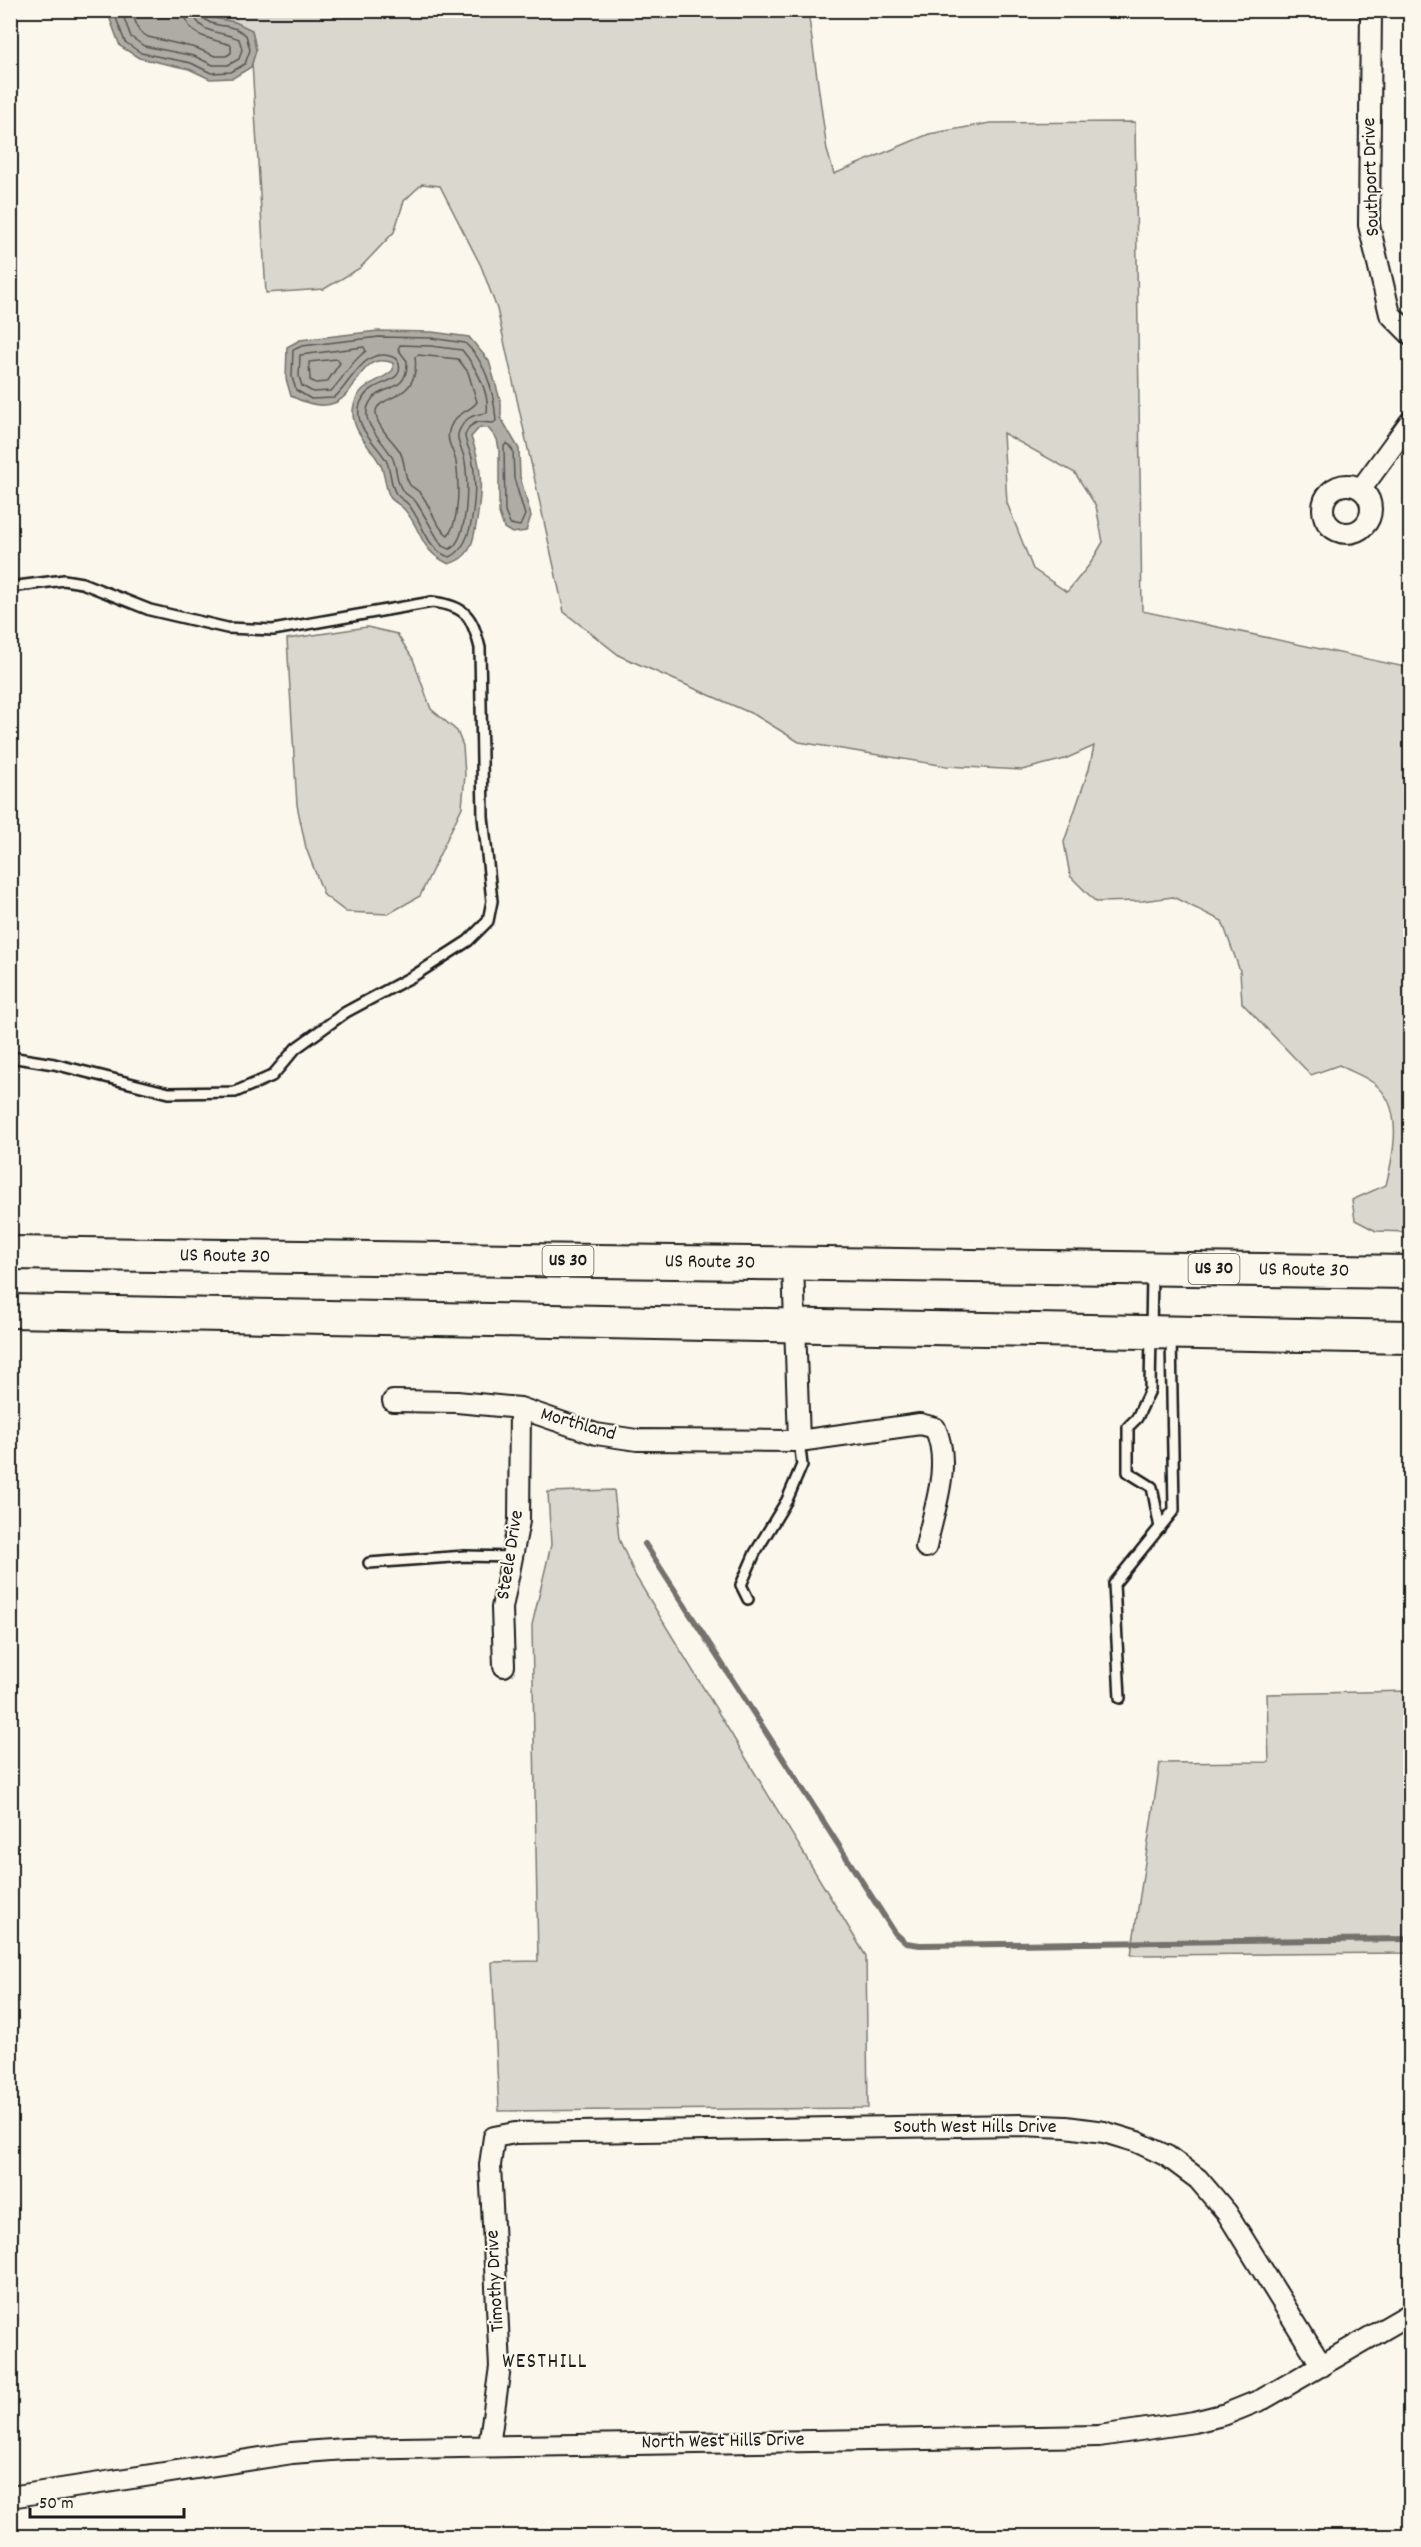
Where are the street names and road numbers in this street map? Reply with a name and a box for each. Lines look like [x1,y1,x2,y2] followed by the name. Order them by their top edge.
[1356,117,1388,237] street label: Southport Drive
[179,1242,271,1272] street label: US Route 30
[542,1246,594,1276] road number: US 30
[664,1248,756,1278] street label: US Route 30
[1188,1254,1240,1284] road number: US 30
[1258,1256,1350,1286] street label: US Route 30
[537,1401,619,1449] street label: Morthland
[490,1508,532,1602] street label: Steele Drive
[893,2114,1057,2142] street label: South West Hills Drive
[479,2229,513,2333] street label: Timothy Drive
[641,2427,805,2457] street label: North West Hills Drive

